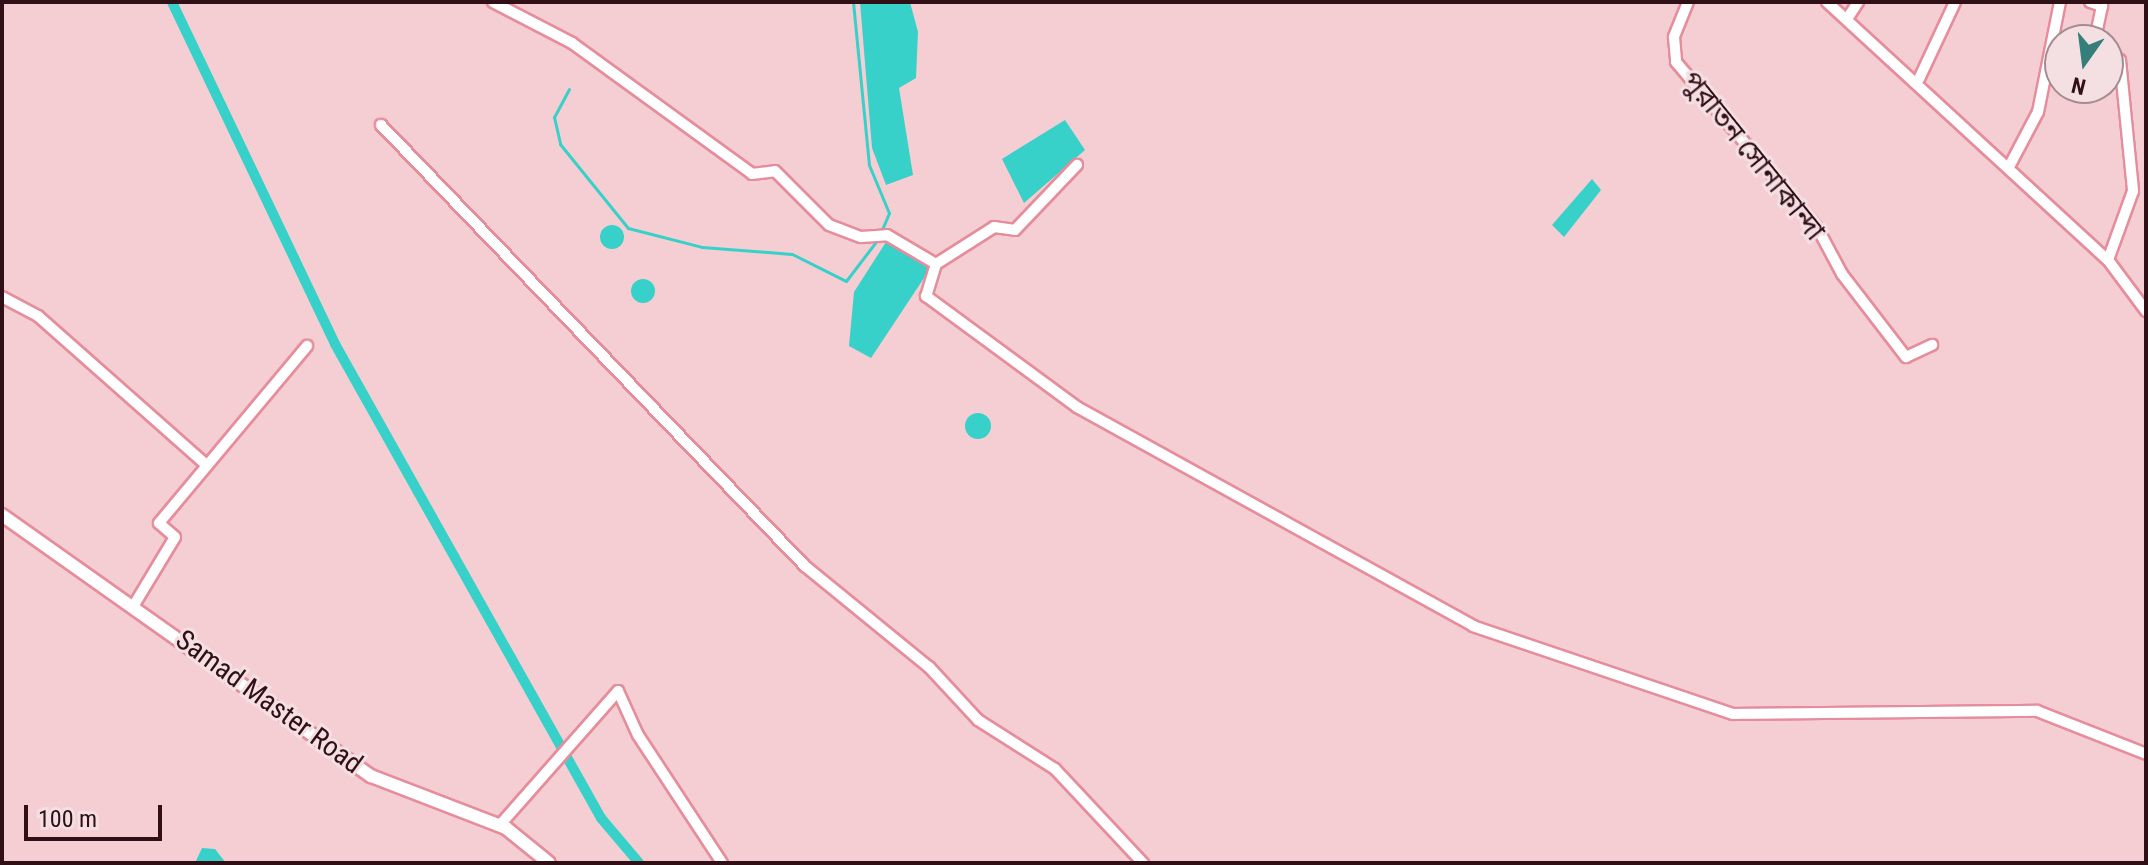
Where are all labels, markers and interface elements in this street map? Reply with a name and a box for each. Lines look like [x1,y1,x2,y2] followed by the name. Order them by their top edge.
[2044,24,2124,104] north arrow
[1675,65,1831,247] street label: পুরাতন সোনাকান্দা
[2069,72,2088,100] text: N
[169,623,369,781] street label: Samad Master Road
[28,789,166,839] scale bar
[38,805,97,833] text: 100 m

